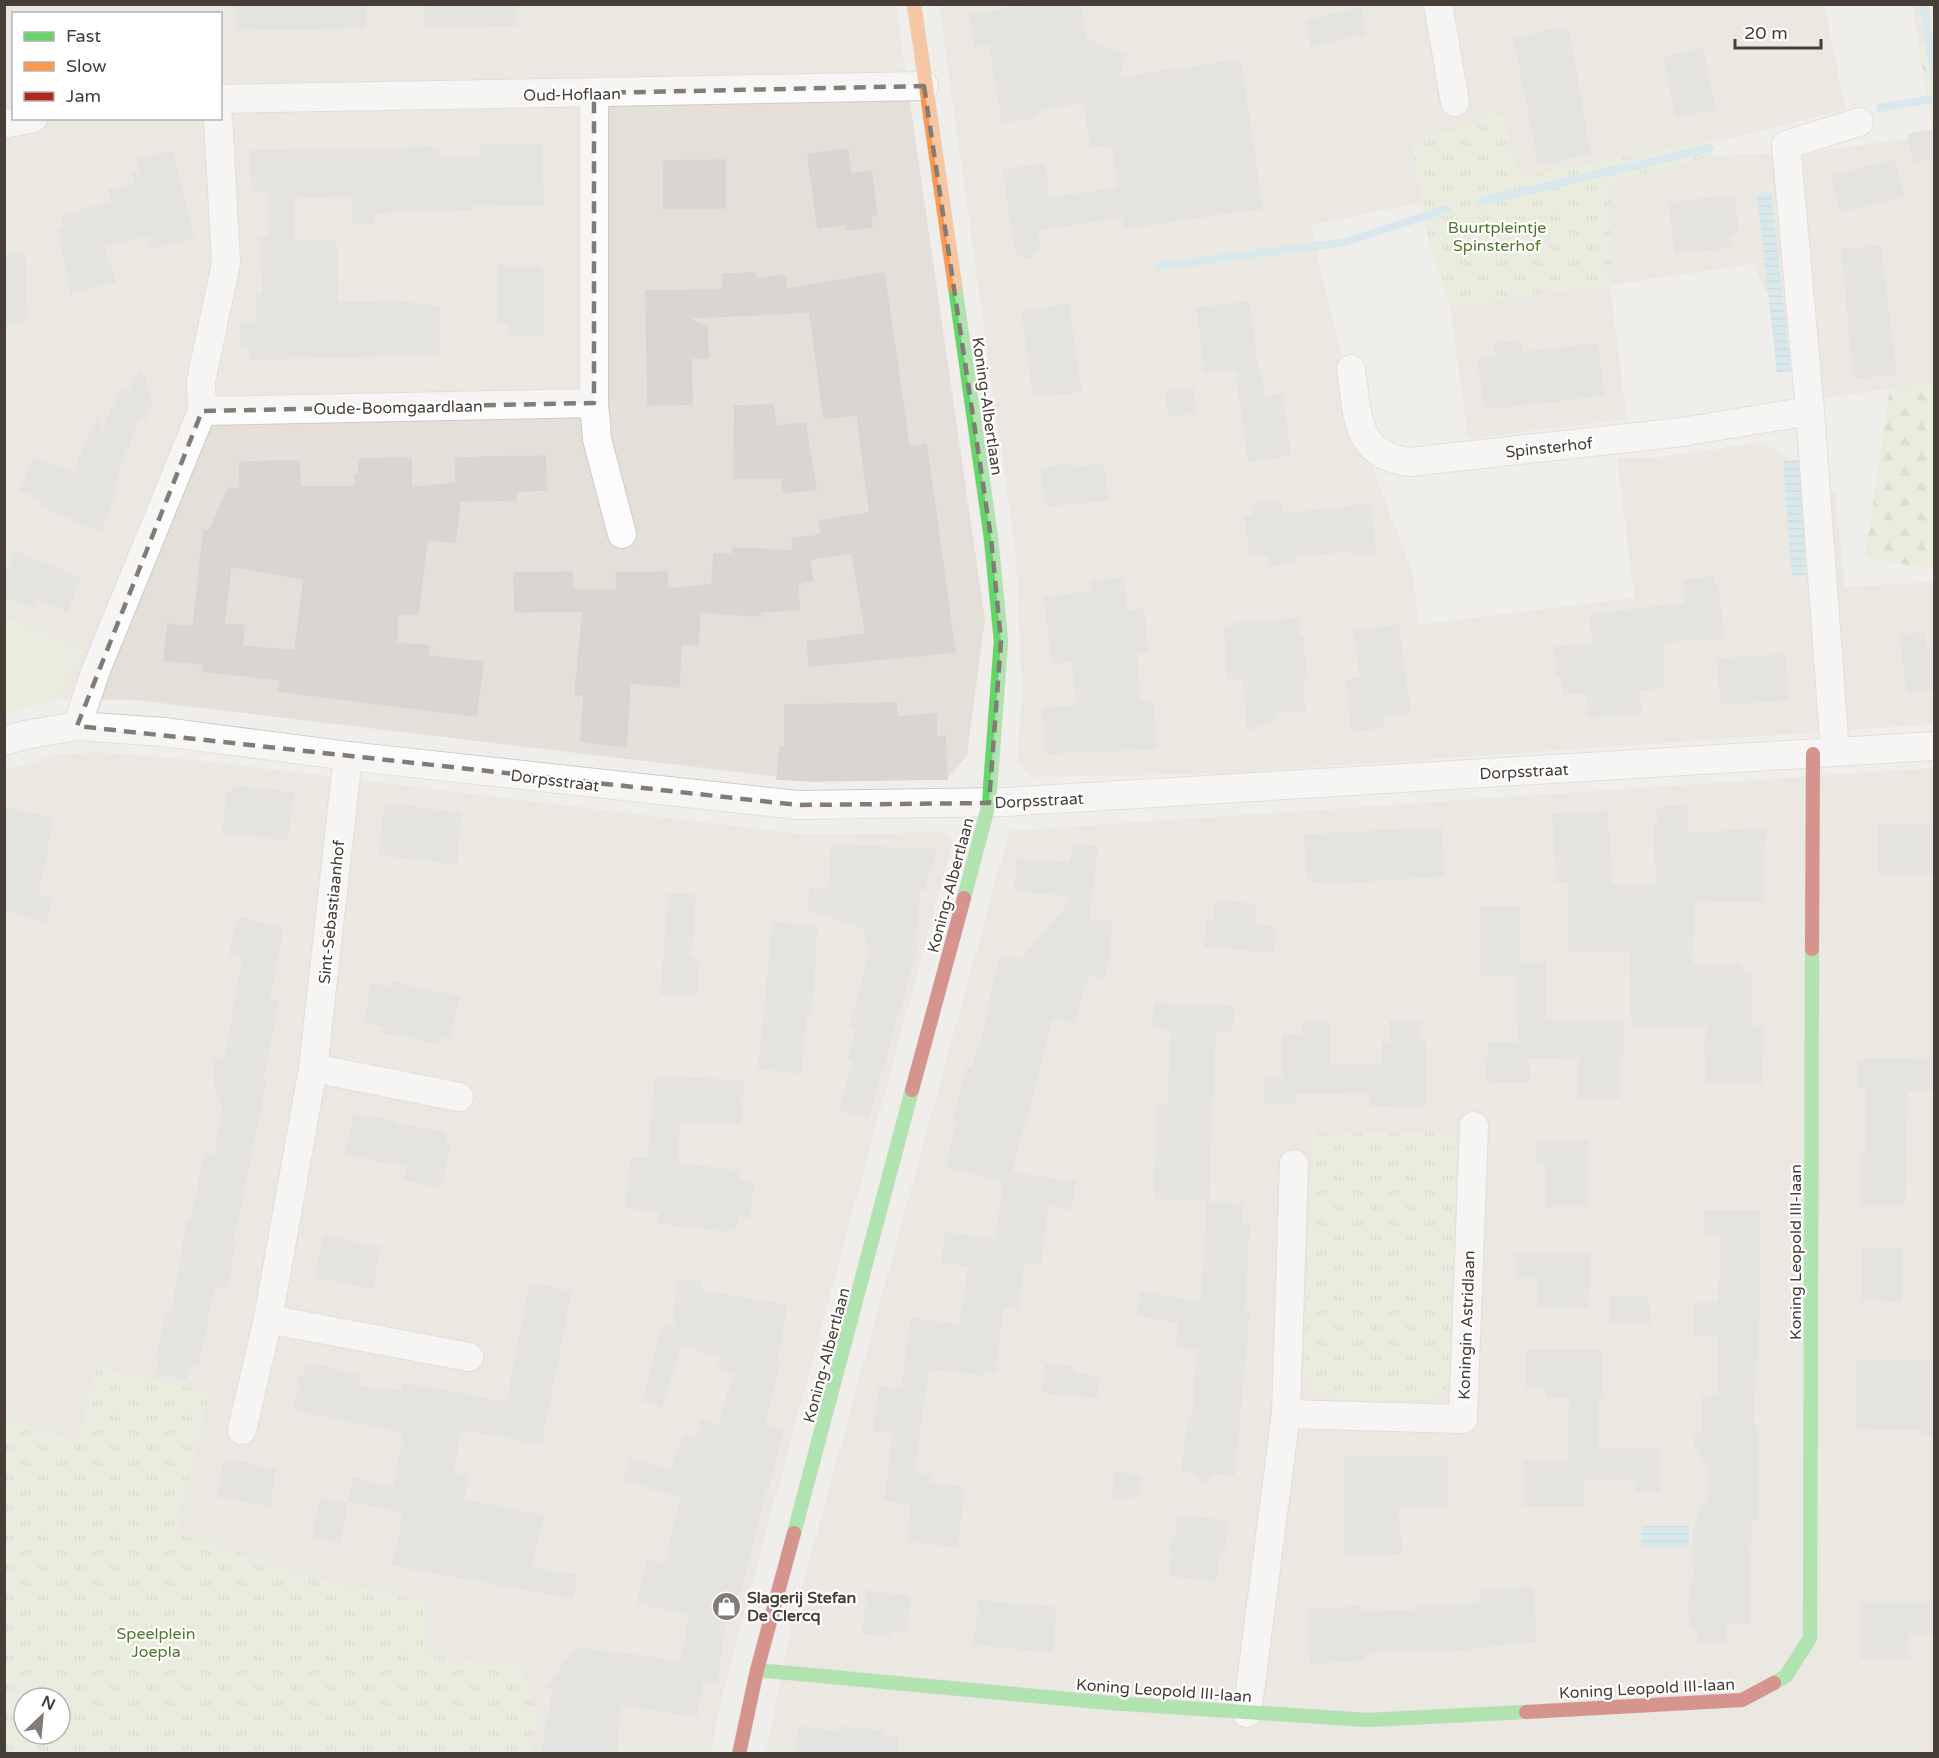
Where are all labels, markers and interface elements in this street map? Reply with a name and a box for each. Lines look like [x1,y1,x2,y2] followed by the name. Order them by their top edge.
[12,12,222,120] legend
[1735,12,1820,50] scale bar
[1744,22,1788,44] text: 20 m
[66,25,101,47] text: Fast
[66,55,107,77] text: Slow
[523,84,621,106] street label: Oud-Hoflaan
[66,85,101,107] text: Jam
[1448,218,1546,256] park label: Buurtpleintje Spinsterhof
[967,336,1007,476] street label: Koning-Albertlaan
[313,397,483,419] street label: Oude-Boomgaardlaan
[1504,433,1595,463] street label: Spinsterhof
[1479,760,1569,784] street label: Dorpsstraat
[509,766,600,796] street label: Dorpsstraat
[994,789,1084,813] street label: Dorpsstraat
[923,815,979,955] street label: Koning-Albertlaan
[314,838,350,985] street label: Sint-Sebastiaanhof
[1786,1164,1806,1340] street label: Koning Leopold III-laan
[1454,1250,1480,1400] street label: Koningin Astridlaan
[799,1285,855,1425] street label: Koning-Albertlaan
[747,1588,856,1626] place label: Slagerij Stefan De Clercq
[710,1590,742,1622] shop icon: Slagerij Stefan De Clercq
[117,1624,195,1662] park label: Speelplein Joepla
[1559,1674,1736,1704] street label: Koning Leopold III-laan
[1075,1675,1252,1707] street label: Koning Leopold III-laan
[12,1686,72,1746] north arrow
[38,1692,58,1715] text: N

